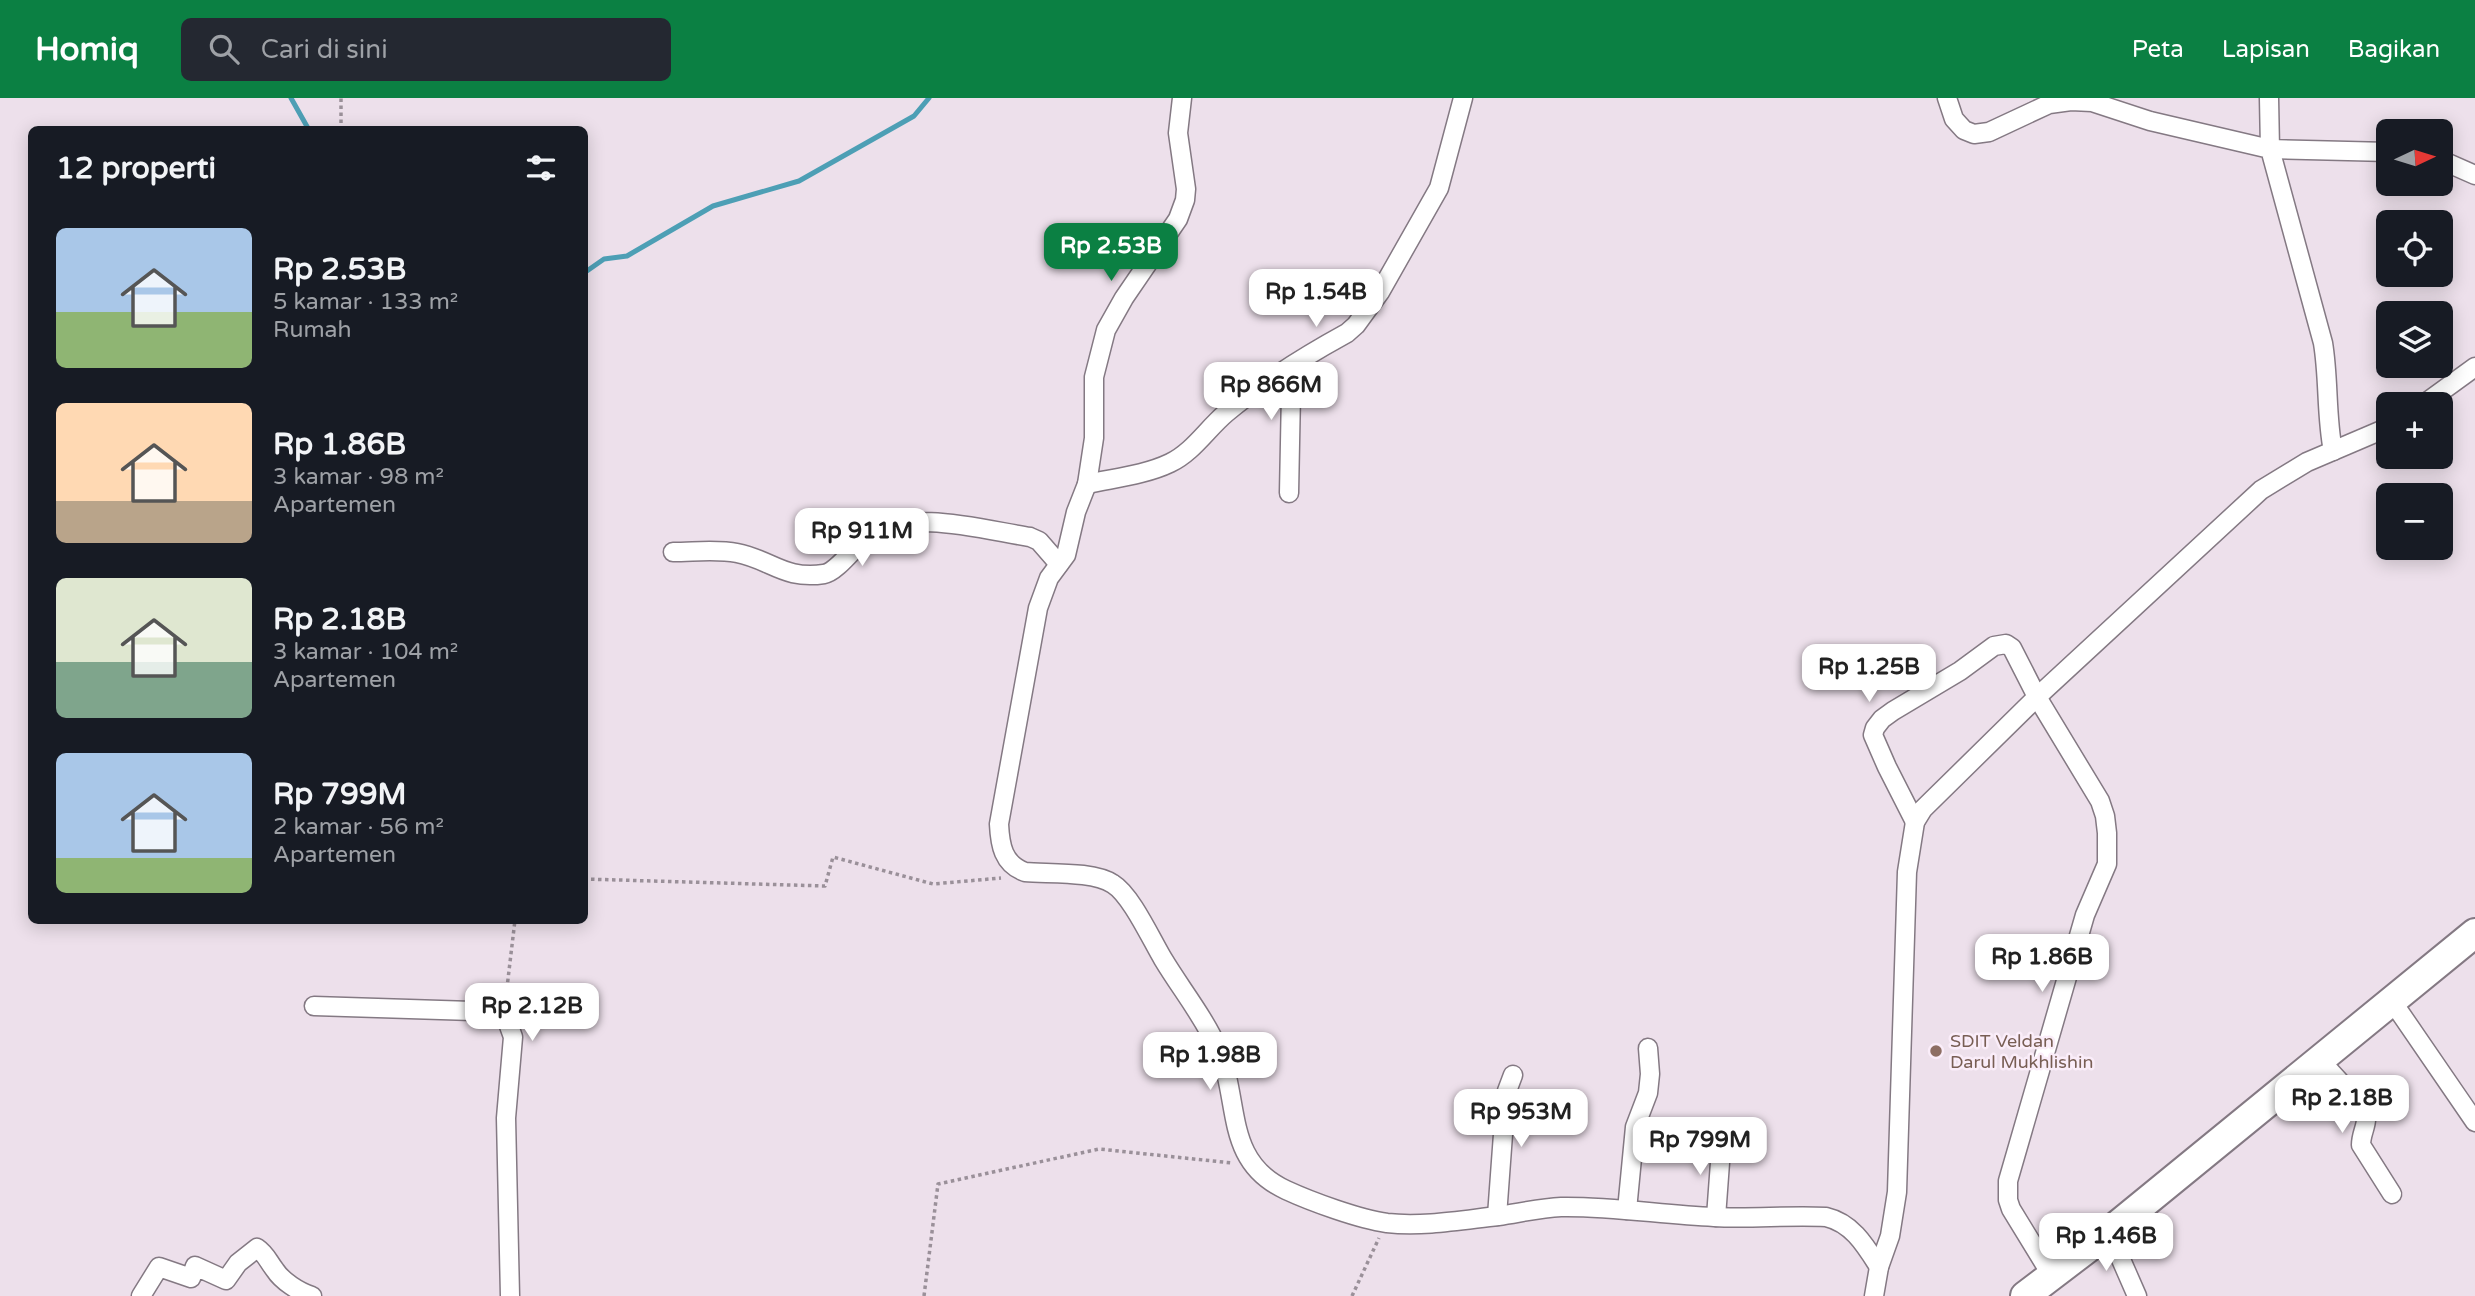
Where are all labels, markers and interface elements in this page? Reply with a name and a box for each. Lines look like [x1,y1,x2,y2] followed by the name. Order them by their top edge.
[181,18,671,81] search box
[35,30,139,69] text: Homiq
[205,30,243,68] icon: search
[261,34,388,65] text: Cari di sini
[2132,35,2184,64] text: Peta
[2222,35,2310,64] text: Lapisan
[2348,35,2440,64] text: Bagikan
[2376,119,2454,196] north arrow
[2376,119,2453,560] map controls
[522,149,560,187] icon: filters
[56,150,216,187] text: 12 properti
[2376,210,2453,287] button: locate
[1039,223,1183,283] pin: Rp 2.53B
[1060,232,1162,260] text: Rp 2.53B
[273,251,406,288] text: Rp 2.53B
[112,256,196,340] icon: home
[1244,270,1388,329] pin: Rp 1.54B
[1265,278,1367,306] text: Rp 1.54B
[273,288,458,316] text: 5 kamar · 133 m²
[2376,301,2453,378] button: layers
[273,316,351,344] text: Rumah
[1206,362,1336,422] pin: Rp 866M
[1220,371,1322,399] text: Rp 866M
[2376,392,2453,469] button: +
[273,426,406,463] text: Rp 1.86B
[112,431,196,515] icon: home
[273,463,444,491] text: 3 kamar · 98 m²
[2376,483,2453,560] button: −
[273,491,396,519] text: Apartemen
[797,508,927,568] pin: Rp 911M
[811,517,913,545] text: Rp 911M
[273,601,406,638] text: Rp 2.18B
[112,606,196,690] icon: home
[273,638,458,666] text: 3 kamar · 104 m²
[1797,644,1941,704] pin: Rp 1.25B
[1818,653,1920,681] text: Rp 1.25B
[273,666,396,694] text: Apartemen
[273,776,407,813] text: Rp 799M
[112,781,196,865] icon: home
[273,813,444,841] text: 2 kamar · 56 m²
[273,841,396,869] text: Apartemen
[1970,934,2114,994] pin: Rp 1.86B
[1991,943,2093,971] text: Rp 1.86B
[460,984,604,1043] pin: Rp 2.12B
[481,992,583,1020] text: Rp 2.12B
[1950,1030,2093,1073] place label: SDIT Veldan Darul Mukhlishin
[1138,1032,1282,1092] pin: Rp 1.98B
[1159,1041,1261,1069] text: Rp 1.98B
[1928,1043,1944,1059] marker: SDIT Veldan Darul Mukhlishin
[2270,1076,2414,1135] pin: Rp 2.18B
[2291,1084,2393,1112] text: Rp 2.18B
[1456,1090,1586,1149] pin: Rp 953M
[1470,1098,1572,1126] text: Rp 953M
[1635,1118,1765,1177] pin: Rp 799M
[1649,1126,1751,1154] text: Rp 799M
[2034,1214,2178,1273] pin: Rp 1.46B
[2055,1222,2157,1250] text: Rp 1.46B

